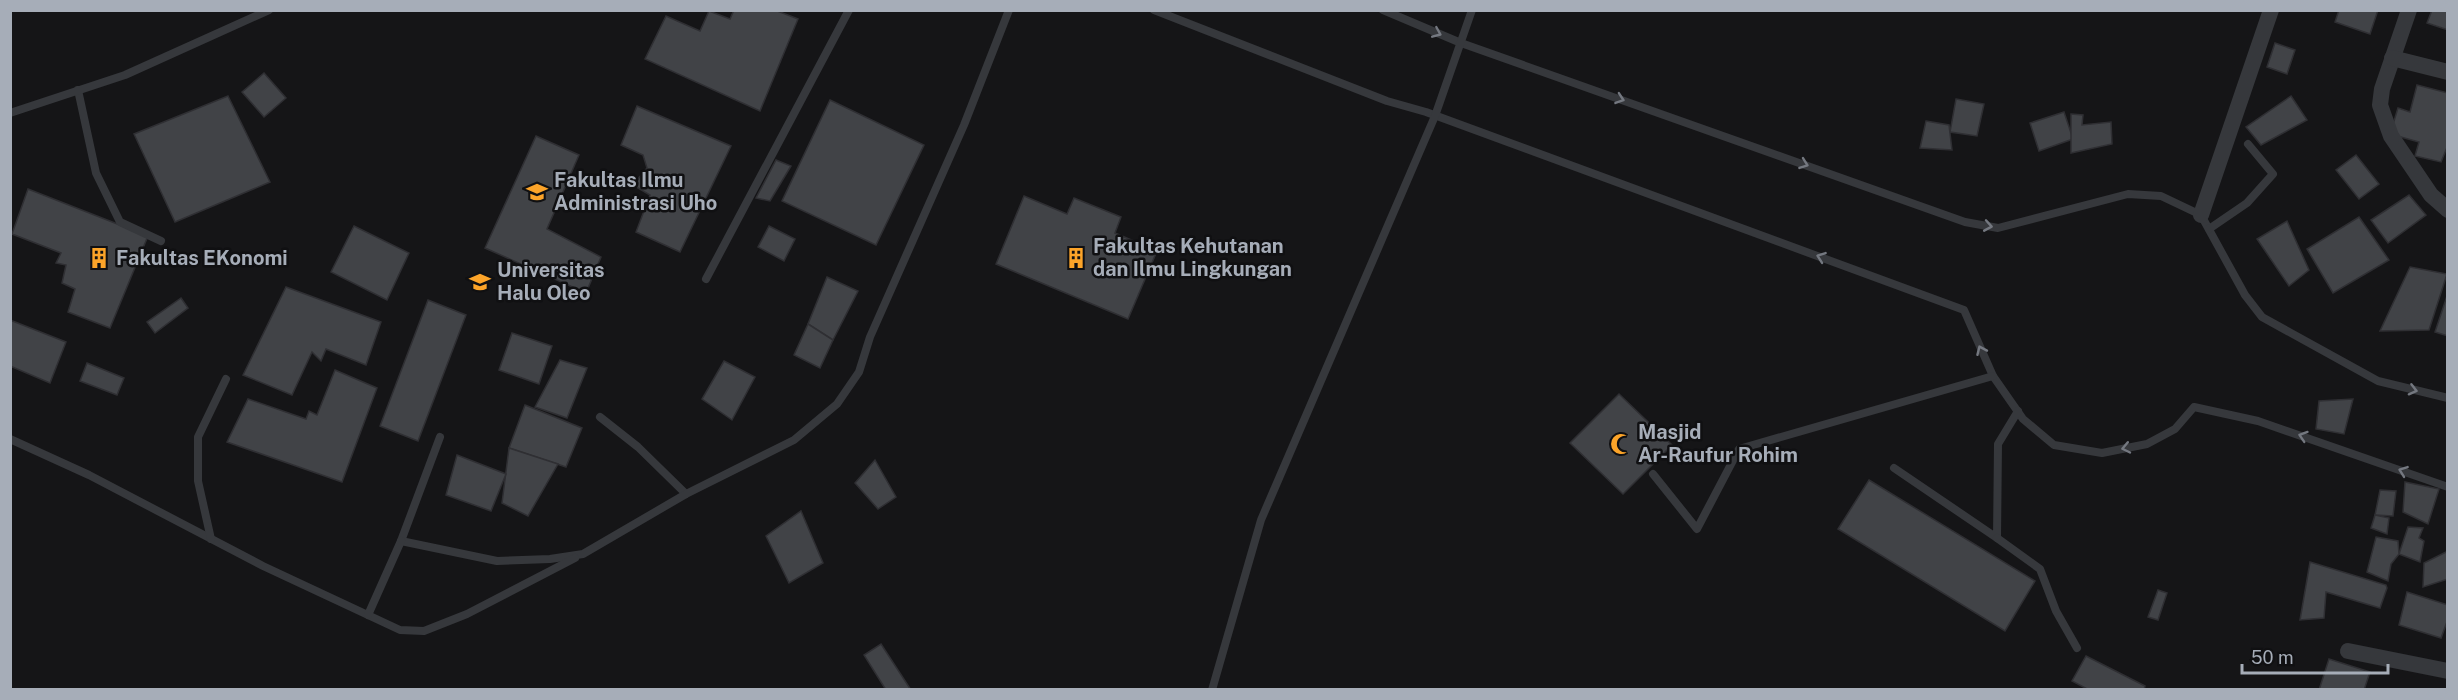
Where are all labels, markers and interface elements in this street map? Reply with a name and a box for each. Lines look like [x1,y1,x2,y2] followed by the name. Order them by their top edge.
[1430,26,1441,38] one-way arrow
[1614,91,1625,104] one-way arrow
[1798,156,1809,169] one-way arrow
[554,168,717,215] place label: Fakultas Ilmu Administrasi Uho
[525,180,549,204] school or university icon: Fakultas Ilmu Administrasi Uho
[1983,219,1993,232] one-way arrow
[1093,234,1292,281] place label: Fakultas Kehutanan dan Ilmu Lingkungan
[87,246,111,270] building icon: Fakultas EKonomi
[116,246,288,270] place label: Fakultas EKonomi
[1064,246,1088,270] building icon: Fakultas Kehutanan dan Ilmu Lingkungan
[1816,252,1827,265] one-way arrow
[497,258,604,305] place label: Universitas Halu Oleo
[468,270,492,294] school or university icon: Universitas Halu Oleo
[1976,345,1988,356] one-way arrow
[2408,382,2418,395] one-way arrow
[1638,420,1798,467] place label: Masjid Ar-Raufur Rohim
[2298,431,2309,443] one-way arrow
[1609,432,1633,456] mosque icon: Masjid Ar-Raufur Rohim
[2121,441,2131,454] one-way arrow
[2398,465,2409,478] one-way arrow
[2242,637,2388,675] scale bar
[2251,647,2294,668] text: 50 m

